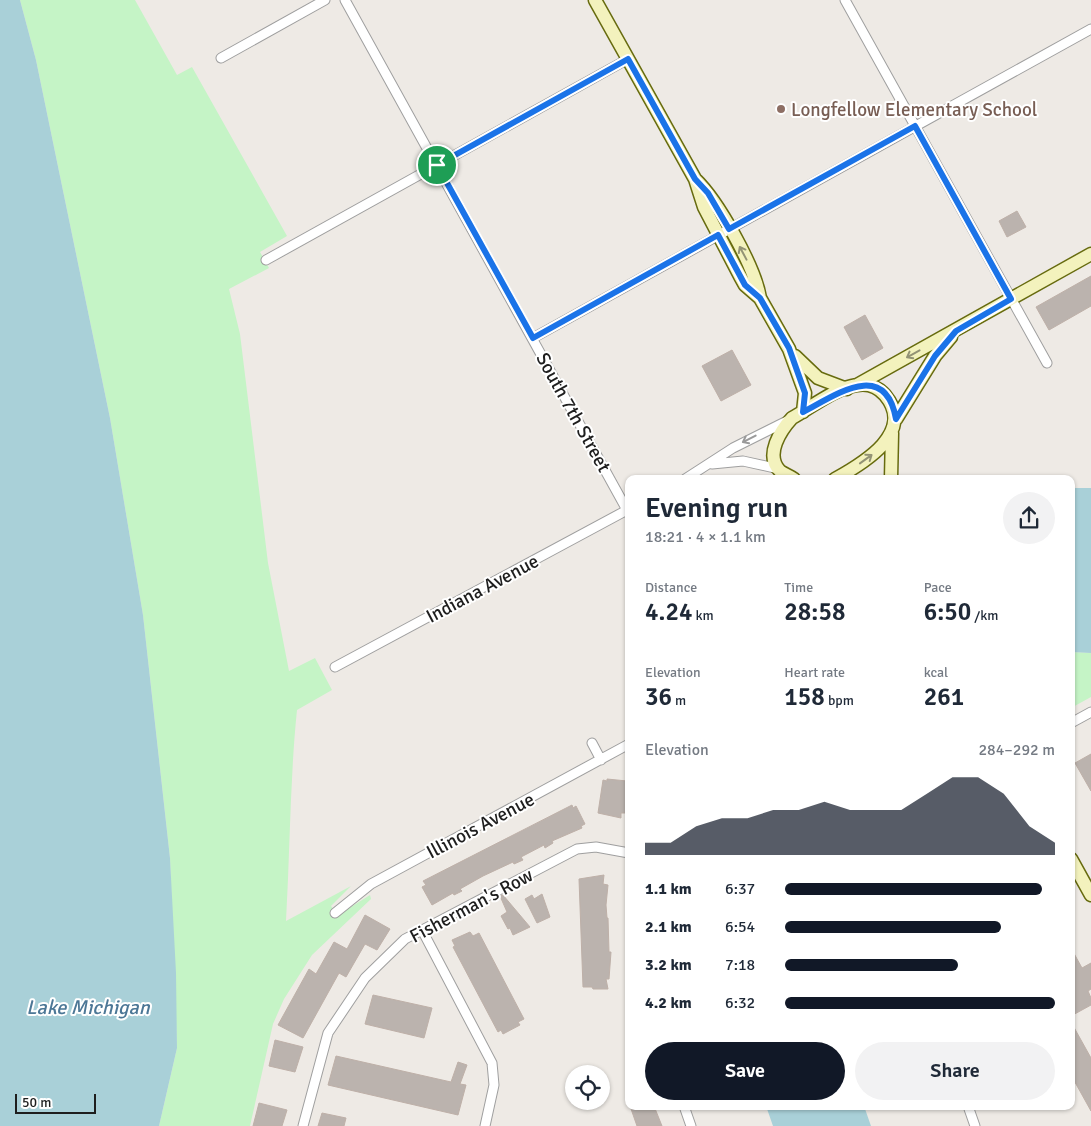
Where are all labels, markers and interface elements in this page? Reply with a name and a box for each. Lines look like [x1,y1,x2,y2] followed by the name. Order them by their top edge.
[791,98,1037,122] place label: Longfellow Elementary School
[775,103,787,115] marker: Longfellow Elementary School
[416,144,458,186] pin
[423,151,451,179] icon: arrive
[737,247,747,261] one-way arrow
[530,349,616,477] street label: South 7th Street
[905,349,920,359] one-way arrow
[742,434,757,444] one-way arrow
[859,454,873,464] one-way arrow
[645,491,788,525] text: Evening run
[1003,492,1055,544] button: share
[645,527,766,547] text: 18:21 · 4 × 1.1 km
[422,549,543,629] street label: Indiana Avenue
[645,579,697,596] text: Distance
[784,579,813,596] text: Time
[924,579,952,596] text: Pace
[645,596,692,627] text: 4.24
[784,596,845,627] text: 28:58
[924,596,971,627] text: 6:50
[692,607,714,624] text: km
[971,607,998,624] text: /km
[645,664,701,681] text: Elevation
[784,664,845,681] text: Heart rate
[924,664,948,681] text: kcal
[645,681,672,712] text: 36
[784,681,825,712] text: 158
[924,681,964,712] text: 261
[672,692,686,709] text: m
[825,692,854,709] text: bpm
[645,740,709,760] text: Elevation
[978,740,1055,760] text: 284–292 m
[422,787,539,864] street label: Illinois Avenue
[406,863,538,948] street label: Fisherman's Row
[645,879,692,899] text: 1.1 km
[725,879,755,899] text: 6:37
[645,917,692,937] text: 2.1 km
[725,917,755,937] text: 6:54
[645,955,692,975] text: 3.2 km
[725,955,755,975] text: 7:18
[645,993,692,1013] text: 4.2 km
[725,993,755,1013] text: 6:32
[26,995,151,1020] water label: Lake Michigan
[645,1042,845,1100] button: Save
[855,1042,1055,1100] button: Share
[565,1065,610,1110] map controls
[565,1065,610,1110] button: locate
[15,1091,96,1114] scale bar
[22,1094,51,1111] text: 50 m

